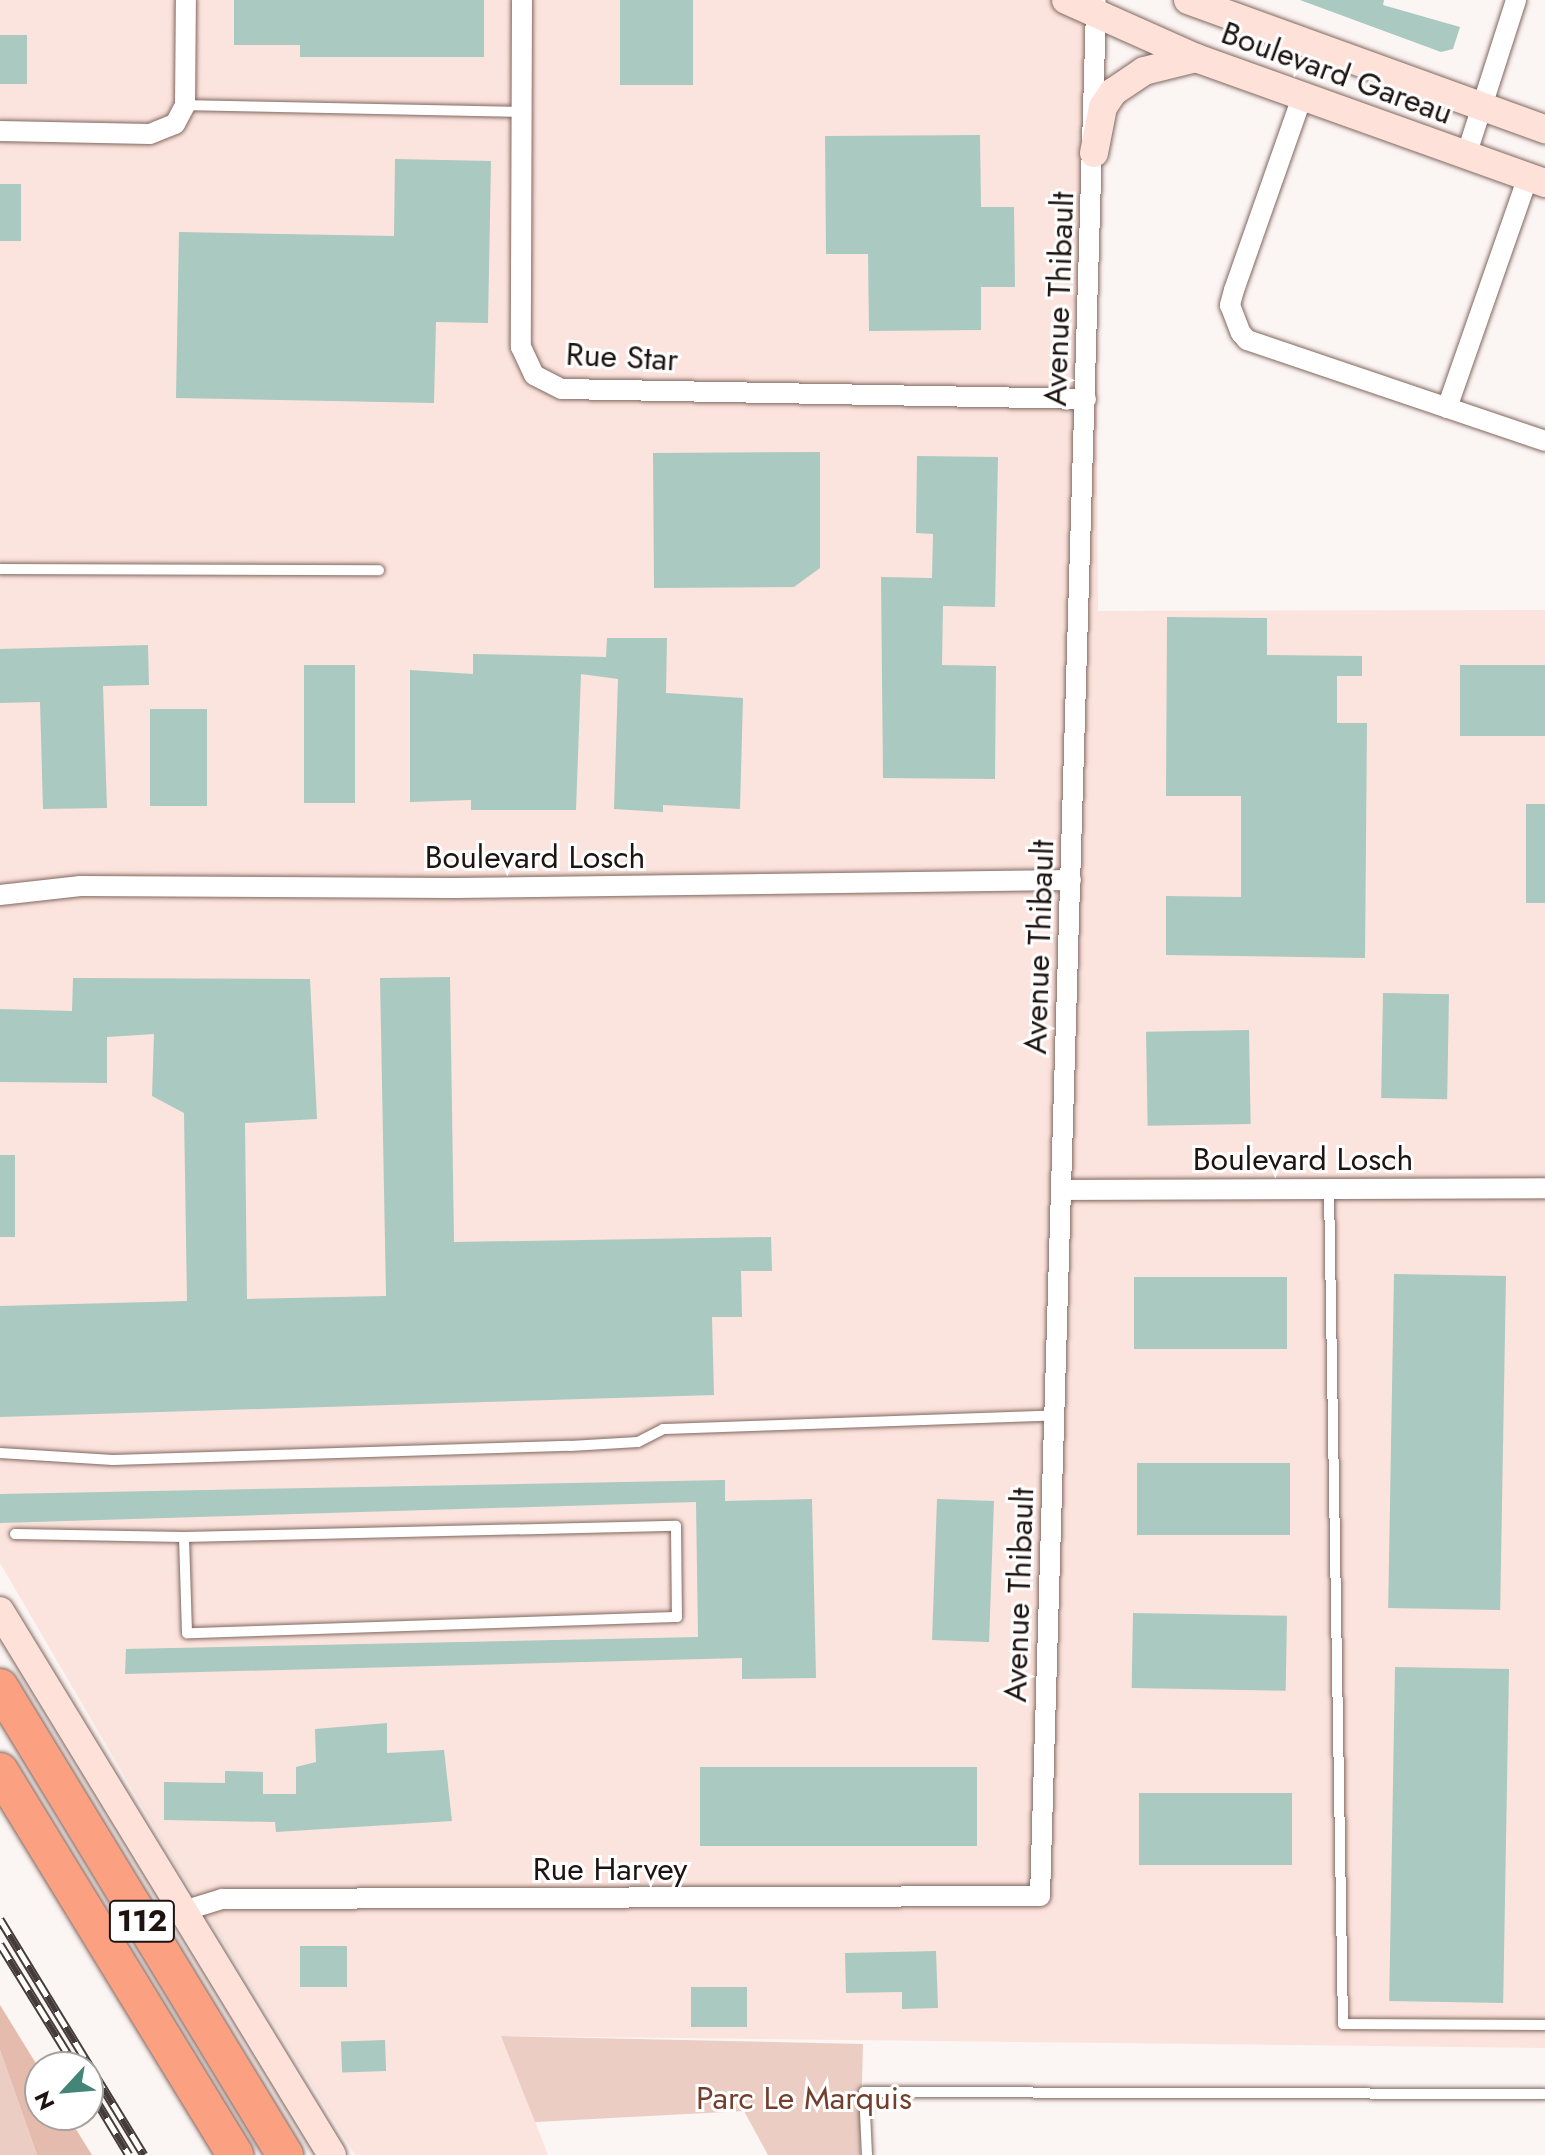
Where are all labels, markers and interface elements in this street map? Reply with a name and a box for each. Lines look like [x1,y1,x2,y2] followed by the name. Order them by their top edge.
[1216,13,1458,133] street label: Boulevard Gareau
[1036,191,1082,407] street label: Avenue Thibault
[565,335,679,379] street label: Rue Star
[425,838,645,876] street label: Boulevard Losch
[1016,839,1062,1055] street label: Avenue Thibault
[1193,1140,1413,1178] street label: Boulevard Losch
[996,1487,1042,1703] street label: Avenue Thibault
[533,1850,687,1888] street label: Rue Harvey
[108,1895,176,1947] road number: 112
[24,2051,104,2131] north arrow
[696,2079,912,2117] park label: Parc Le Marquis
[26,2086,62,2116] text: N

